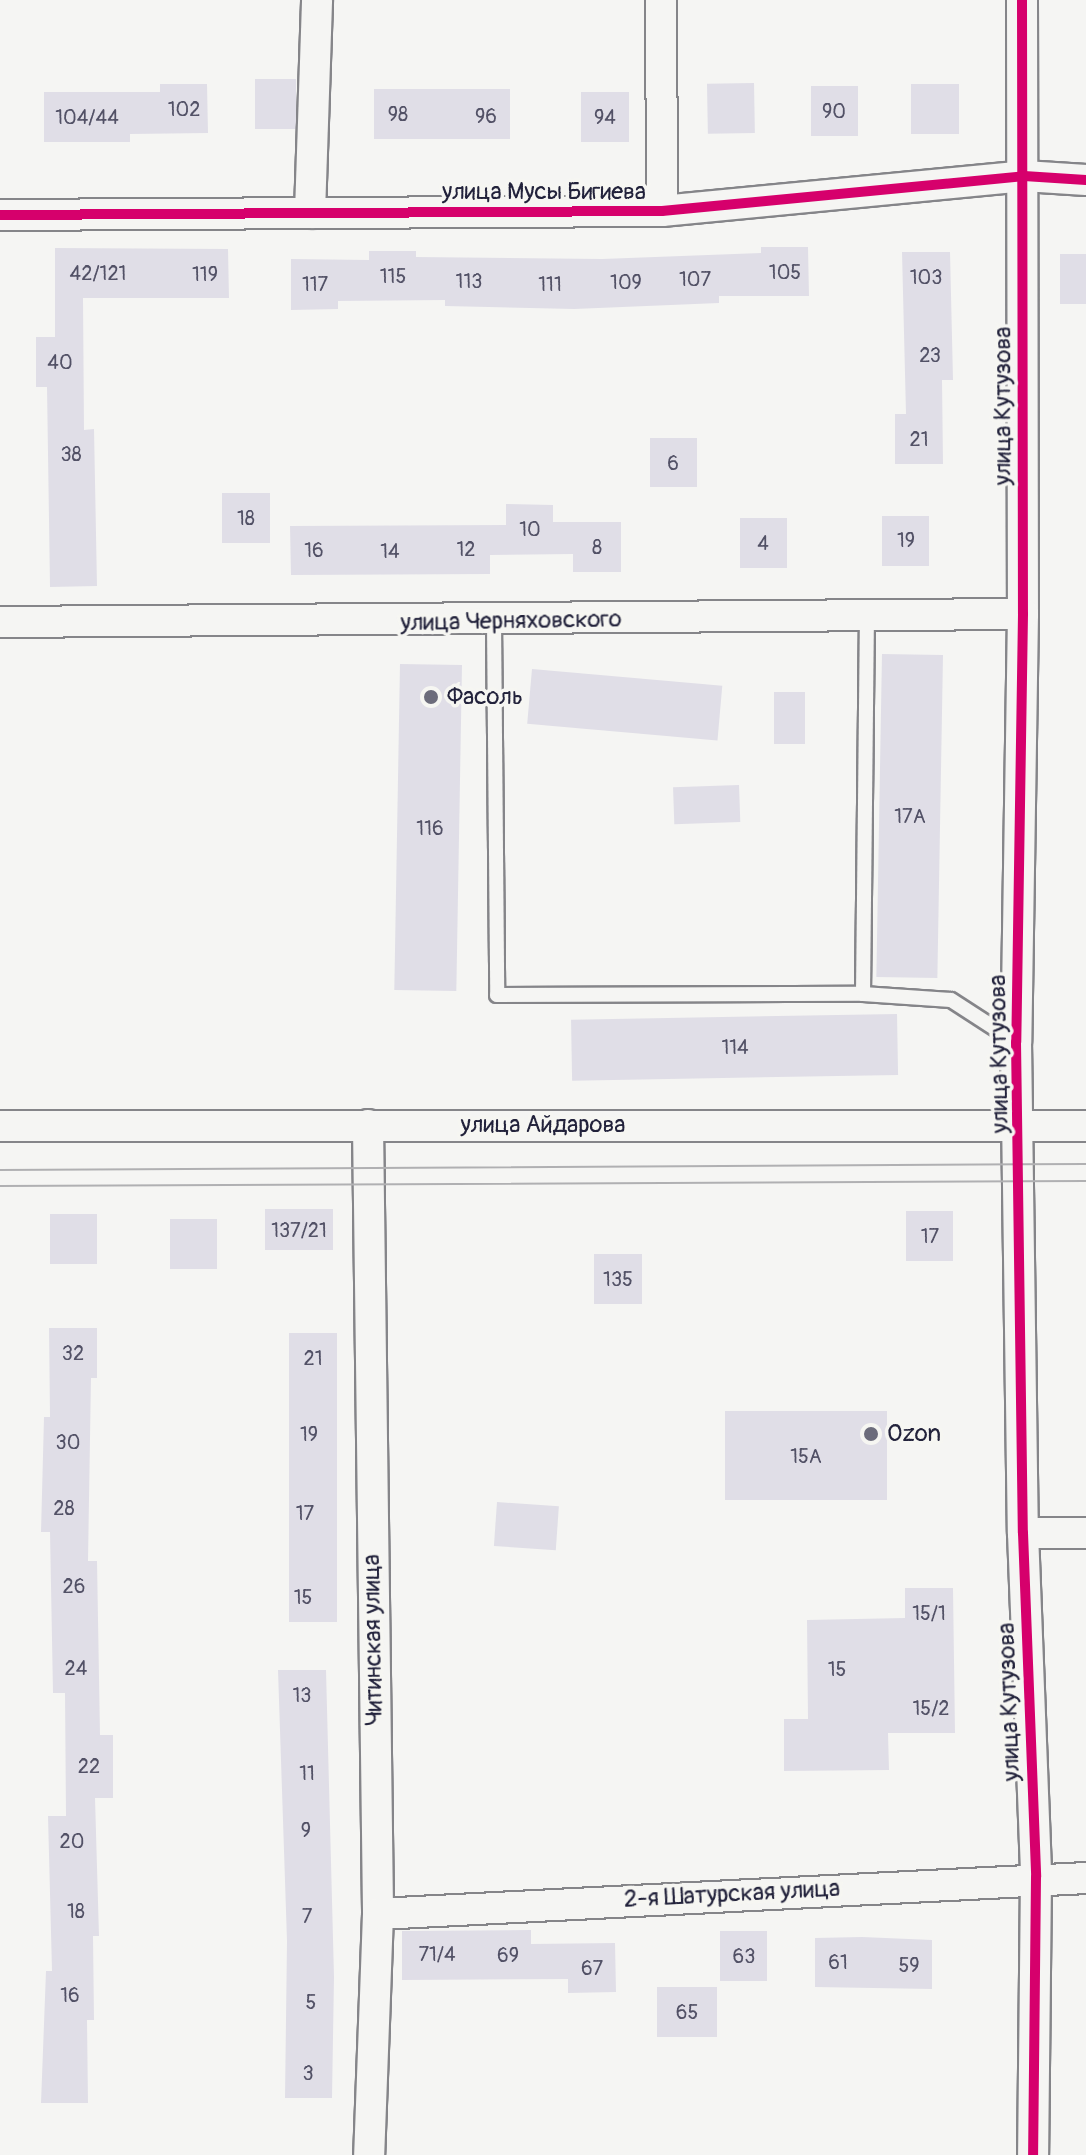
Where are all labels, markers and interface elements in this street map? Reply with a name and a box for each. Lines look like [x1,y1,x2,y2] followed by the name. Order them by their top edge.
[168,97,200,121] house number: 102
[822,99,846,123] house number: 90
[388,102,408,126] house number: 98
[475,104,497,128] house number: 96
[55,105,119,129] house number: 104/44
[594,105,616,129] house number: 94
[442,178,646,206] street label: улица Мусы Бигиева
[769,260,801,284] house number: 105
[70,261,126,285] house number: 42/121
[192,262,218,286] house number: 119
[380,264,406,288] house number: 115
[910,265,942,289] house number: 103
[679,267,711,291] house number: 107
[456,269,482,293] house number: 113
[610,270,642,294] house number: 109
[302,272,328,296] house number: 117
[538,272,562,296] house number: 111
[989,327,1017,485] street label: улица Кутузова
[919,343,941,367] house number: 23
[47,350,73,374] house number: 40
[910,427,928,451] house number: 21
[60,442,82,466] house number: 38
[667,451,679,475] house number: 6
[237,506,255,530] house number: 18
[519,517,541,541] house number: 10
[897,528,915,552] house number: 19
[757,531,769,555] house number: 4
[592,535,602,559] house number: 8
[457,537,475,561] house number: 12
[304,538,324,562] house number: 16
[380,539,400,563] house number: 14
[400,605,622,637] street label: улица Черняховского
[447,683,523,711] place label: Фасоль
[422,688,440,706] marker: Фасоль
[894,804,926,828] house number: 17А
[416,816,444,840] house number: 116
[983,974,1015,1134] street label: улица Кутузова
[721,1035,749,1059] house number: 114
[461,1111,625,1139] street label: улица Айдарова
[271,1218,327,1242] house number: 137/21
[921,1224,939,1248] house number: 17
[603,1267,633,1291] house number: 135
[62,1341,84,1365] house number: 32
[304,1346,322,1370] house number: 21
[887,1420,941,1448] place label: Ozon
[300,1422,318,1446] house number: 19
[862,1425,880,1443] marker: Ozon
[56,1430,80,1454] house number: 30
[790,1444,822,1468] house number: 15А
[53,1496,75,1520] house number: 28
[296,1501,314,1525] house number: 17
[357,1554,389,1726] street label: Читинская улица
[63,1574,85,1598] house number: 26
[294,1585,312,1609] house number: 15
[912,1601,946,1625] house number: 15/1
[992,1622,1026,1782] street label: улица Кутузова
[65,1656,87,1680] house number: 24
[828,1657,846,1681] house number: 15
[293,1683,311,1707] house number: 13
[912,1696,950,1720] house number: 15/2
[78,1754,100,1778] house number: 22
[299,1761,315,1785] house number: 11
[301,1818,311,1842] house number: 9
[60,1829,84,1853] house number: 20
[623,1874,841,1914] street label: 2-я Шатурская улица
[67,1899,85,1923] house number: 18
[302,1904,312,1928] house number: 7
[418,1942,456,1966] house number: 71/4
[497,1943,519,1967] house number: 69
[733,1944,755,1968] house number: 63
[828,1950,848,1974] house number: 61
[898,1953,920,1977] house number: 59
[581,1956,603,1980] house number: 67
[60,1983,80,2007] house number: 16
[306,1990,316,2014] house number: 5
[676,2000,698,2024] house number: 65
[302,2061,314,2085] house number: 3

